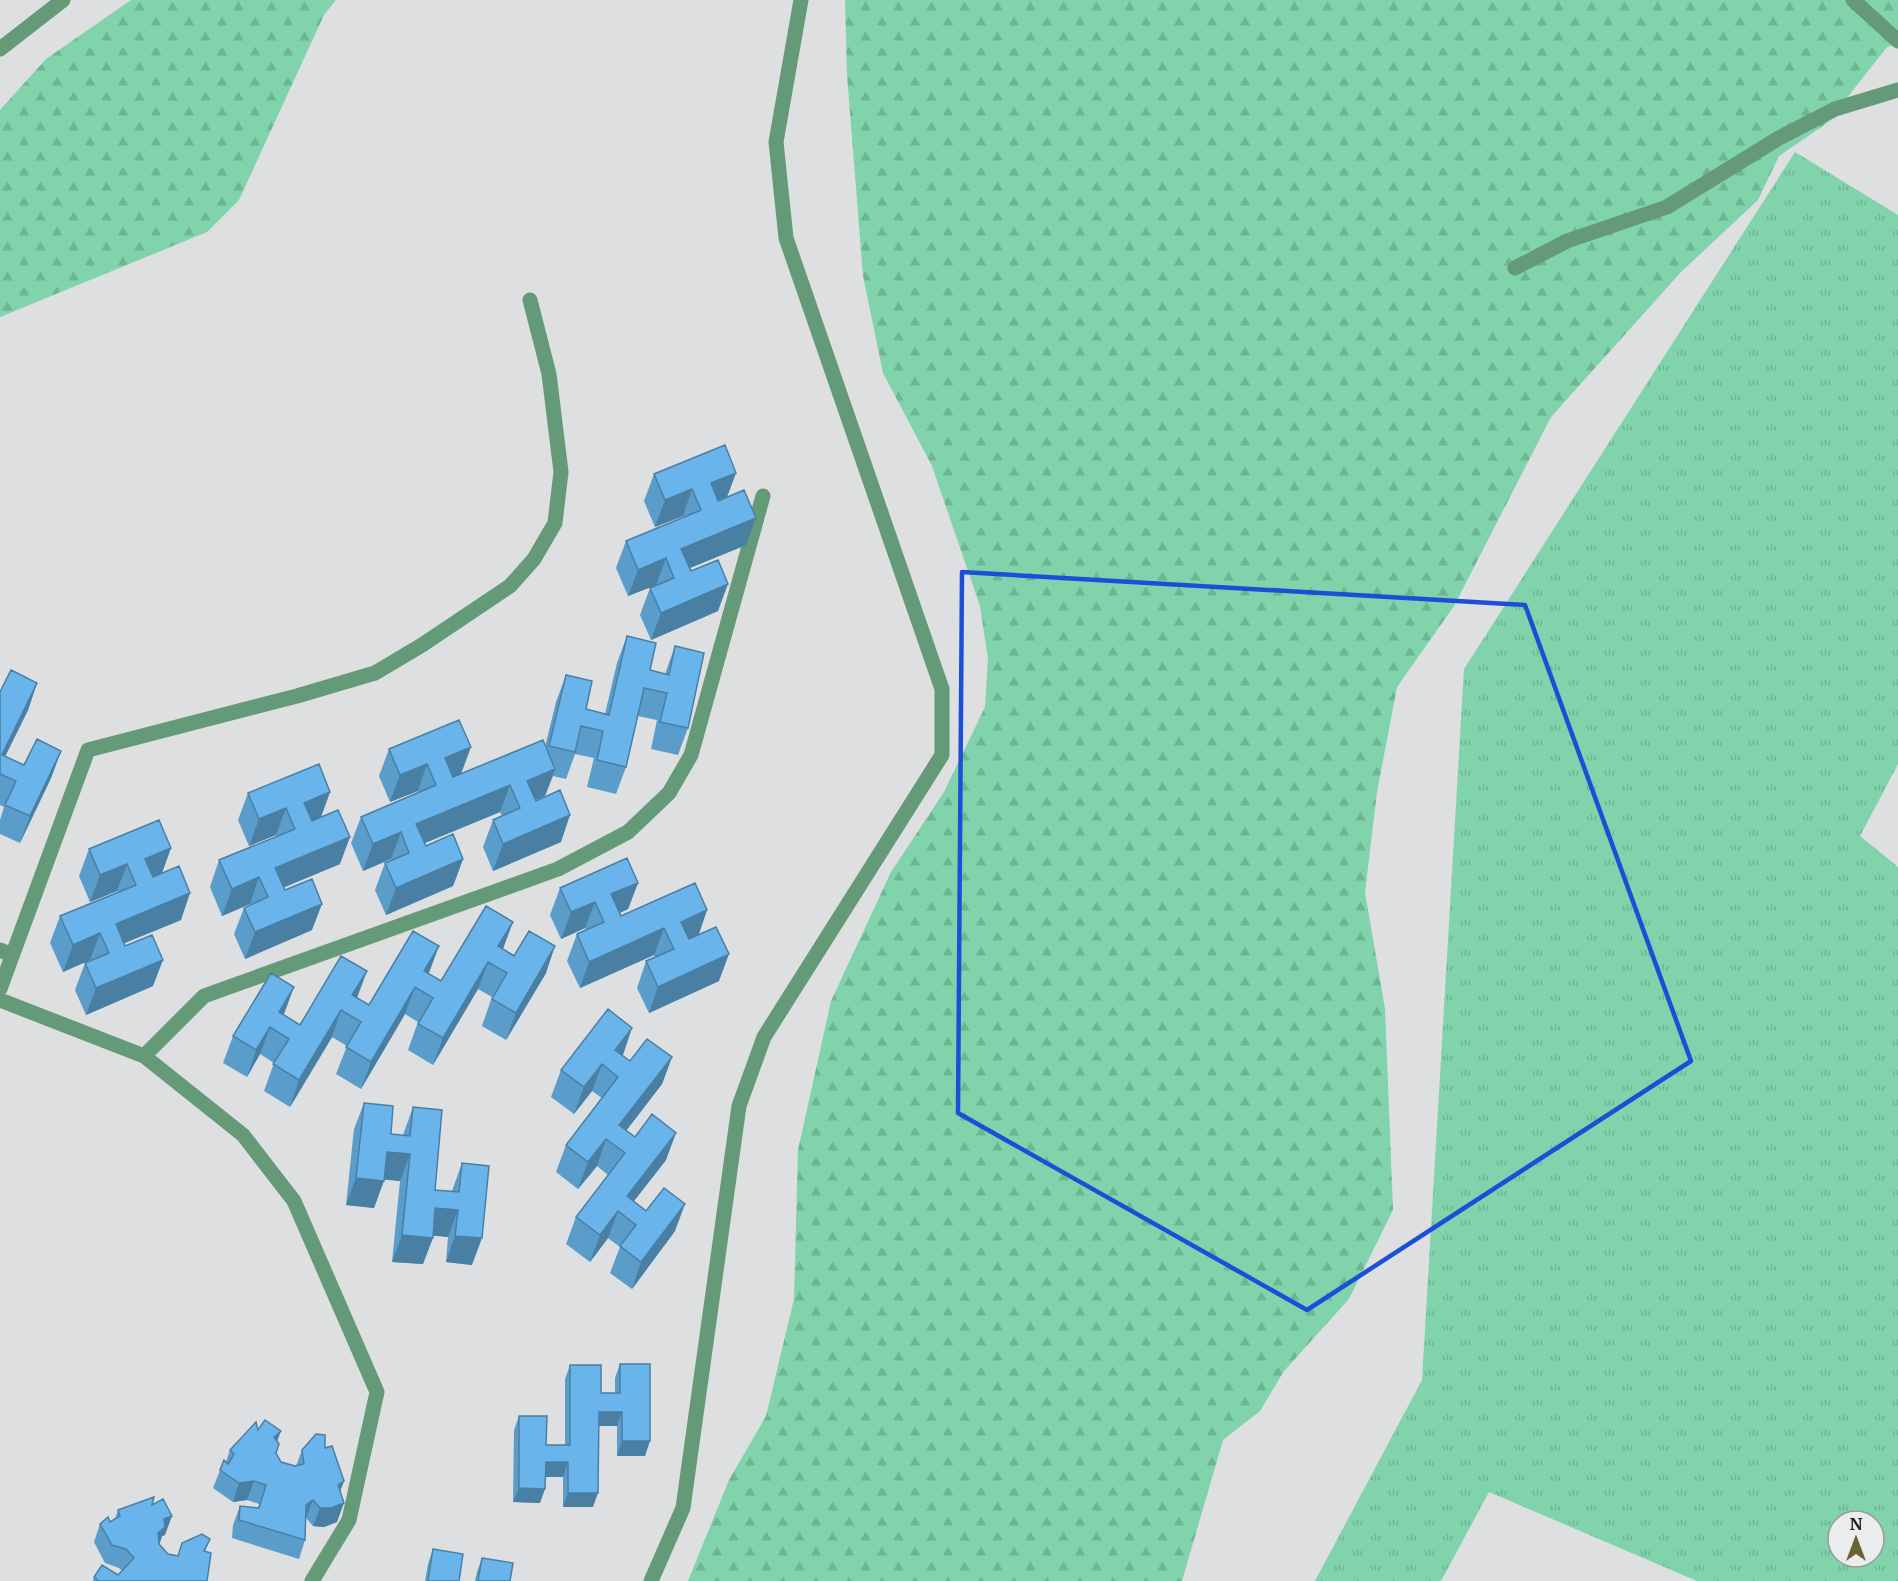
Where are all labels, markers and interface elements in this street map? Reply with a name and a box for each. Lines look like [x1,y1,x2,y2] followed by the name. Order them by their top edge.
[1826,1509,1886,1569] north arrow
[1850,1514,1863,1534] text: N

